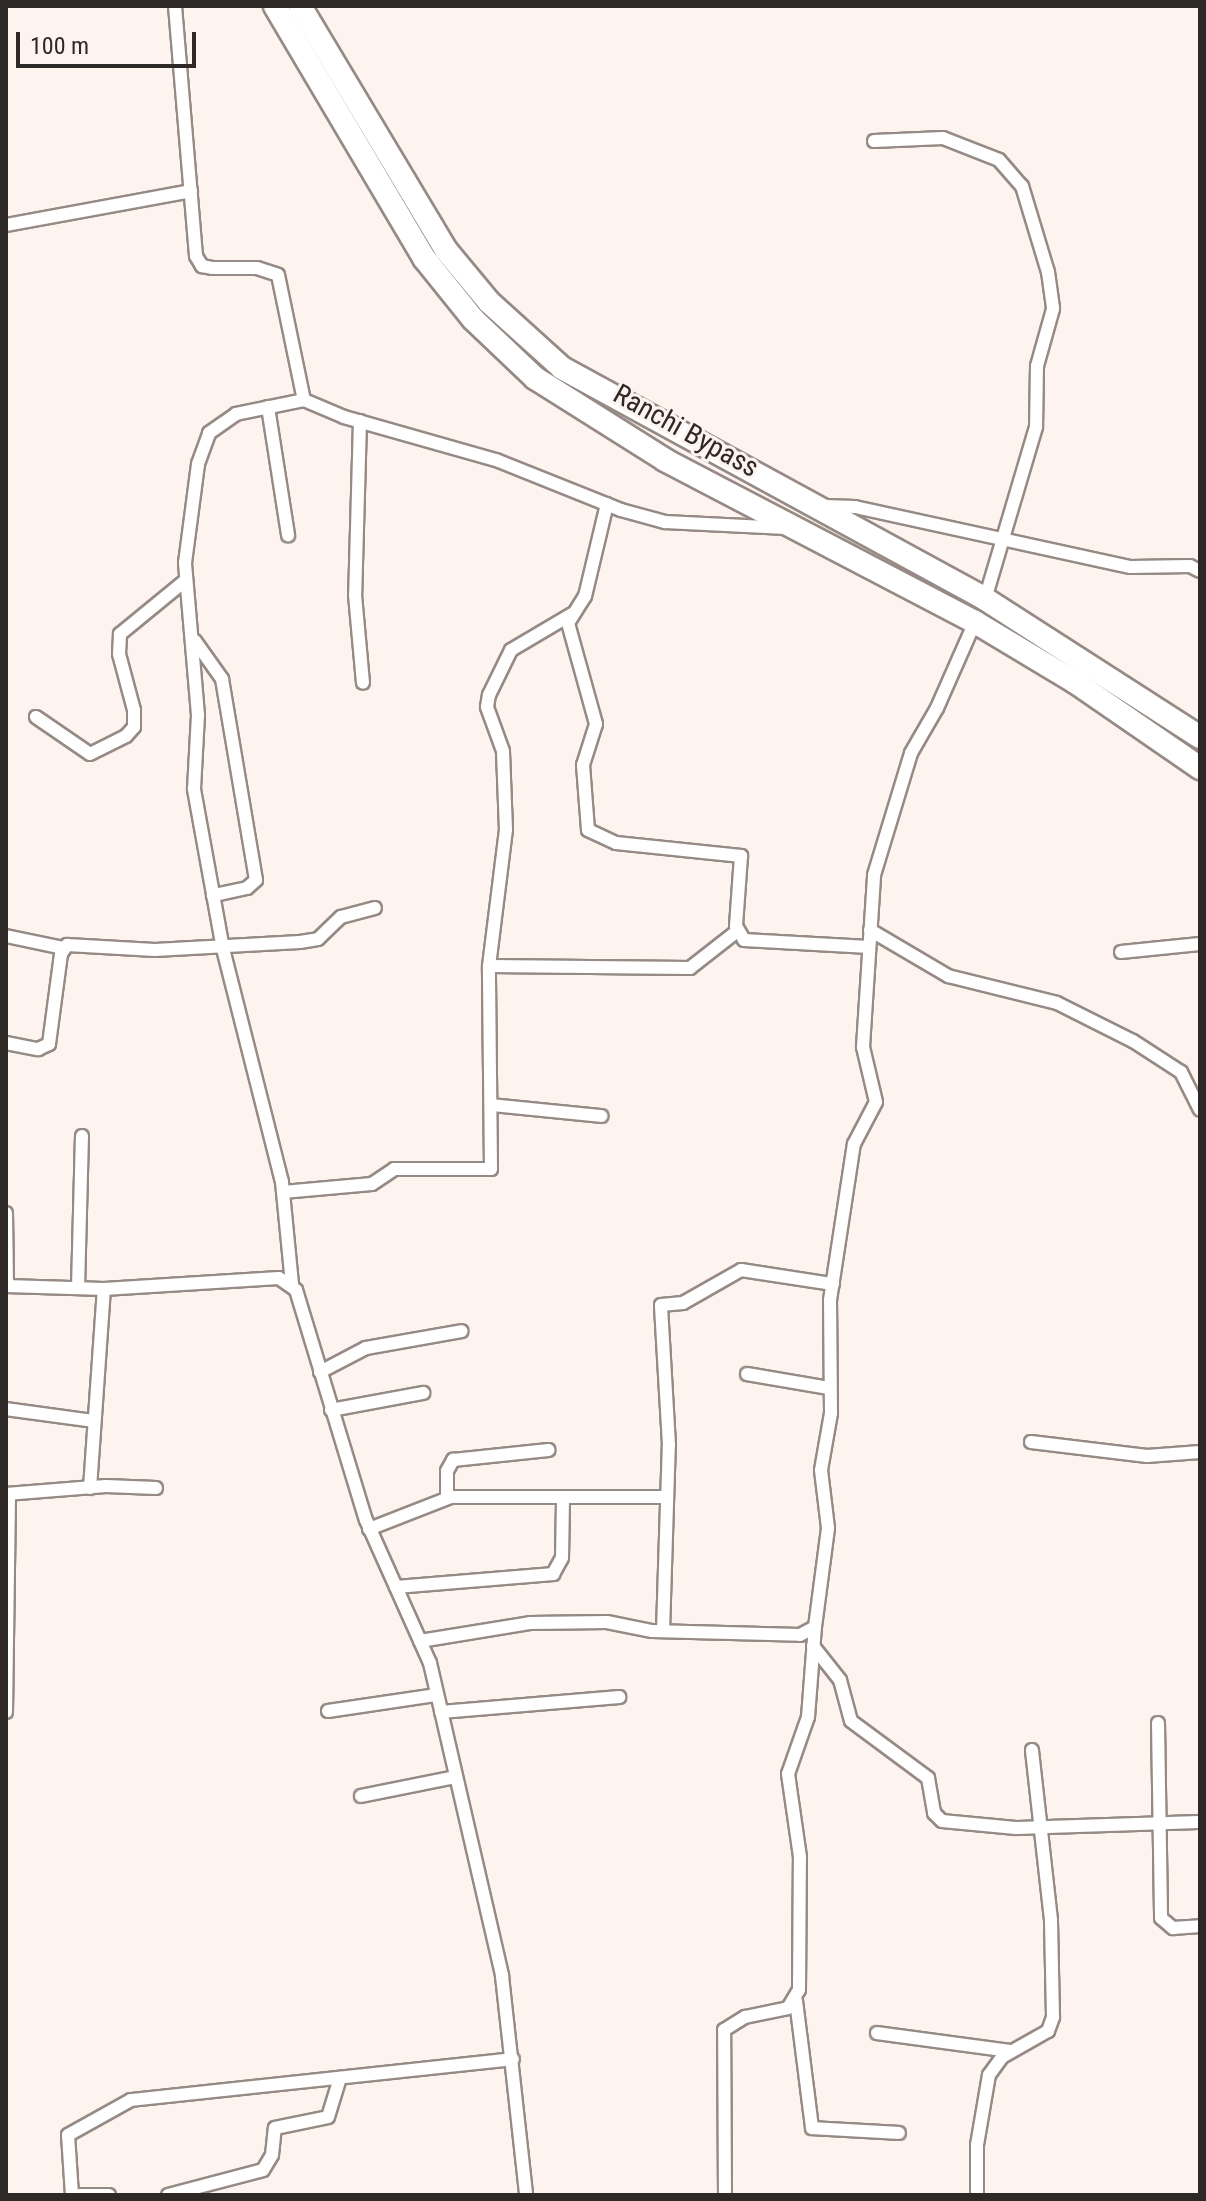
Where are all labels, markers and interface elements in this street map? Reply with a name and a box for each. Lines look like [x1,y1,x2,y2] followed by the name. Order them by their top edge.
[20,16,200,66] scale bar
[30,32,89,60] text: 100 m
[608,377,764,485] street label: Ranchi Bypass

